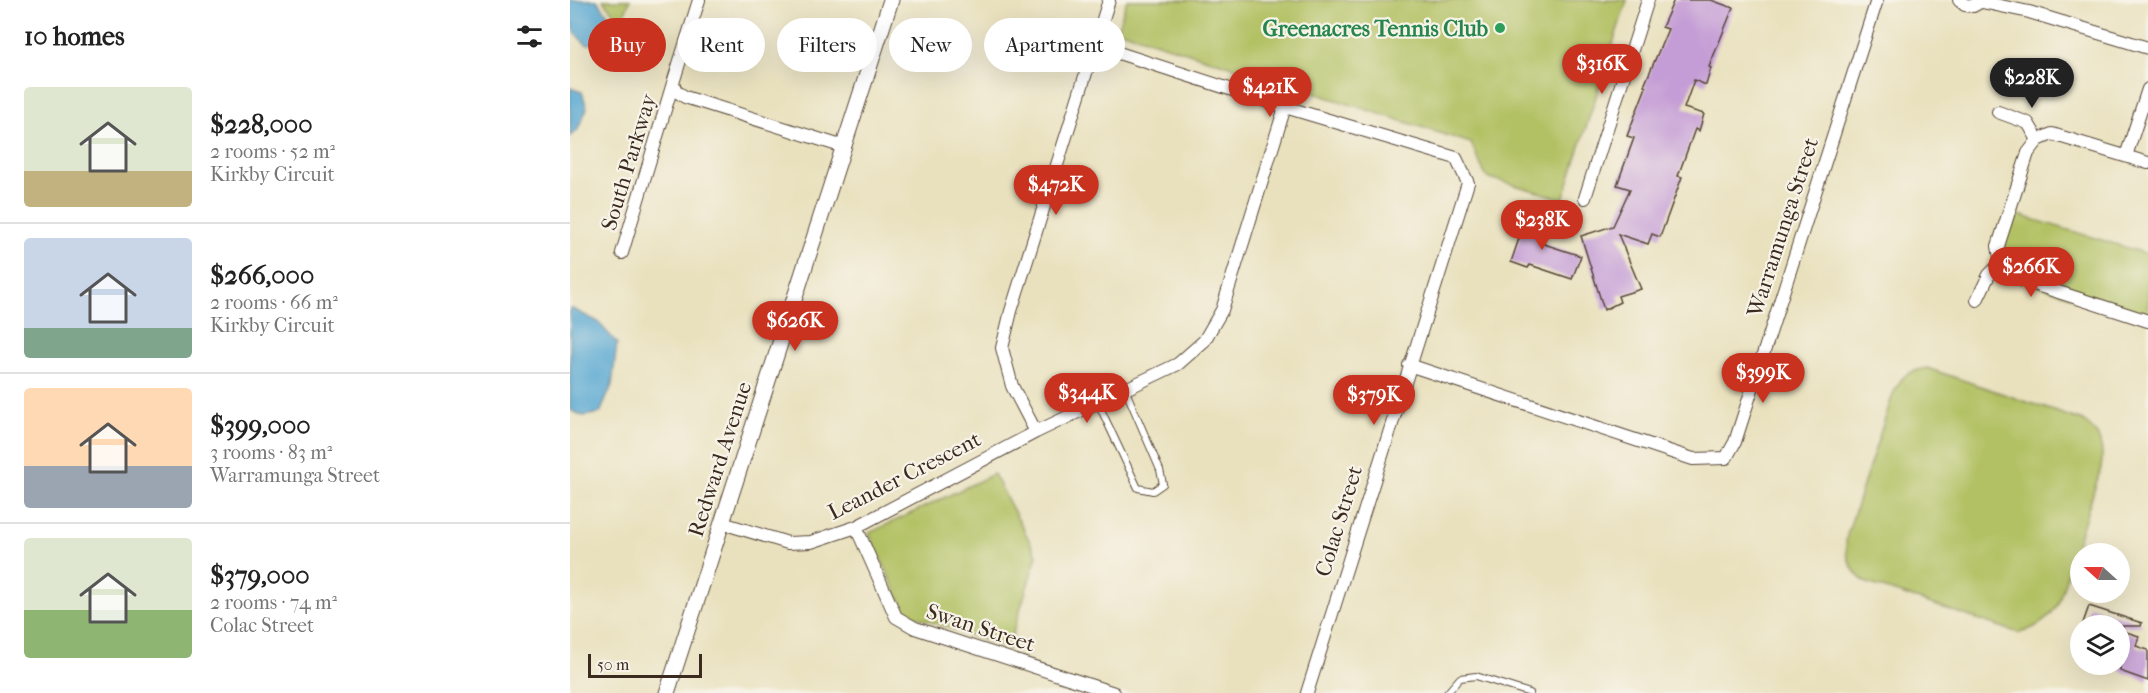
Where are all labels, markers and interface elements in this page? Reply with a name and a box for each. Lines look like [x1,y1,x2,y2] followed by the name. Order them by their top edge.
[1262,16,1488,42] place label: Greenacres Tennis Club
[588,18,666,72] chip: Buy
[678,18,765,72] chip: Rent
[777,18,877,72] chip: Filters
[889,18,972,72] chip: New
[984,18,1125,72] chip: Apartment
[513,20,546,53] icon: filters
[24,21,125,52] text: 10 homes
[1493,21,1507,35] marker: Greenacres Tennis Club
[1560,44,1644,95] pin: $316K
[1576,52,1628,75] text: $316K
[1990,58,2074,109] pin: $228K
[2004,66,2060,89] text: $228K
[1228,67,1312,118] pin: $421K
[1243,75,1297,98] text: $421K
[596,90,662,234] street label: South Parkway
[210,109,313,140] text: $228,000
[72,111,144,183] icon: home
[1741,134,1824,321] street label: Warramunga Street
[210,140,335,163] text: 2 rooms · 52 m²
[210,163,335,186] text: Kirkby Circuit
[1014,165,1098,216] pin: $472K
[1028,173,1084,196] text: $472K
[1500,200,1584,251] pin: $238K
[1515,208,1569,231] text: $238K
[1989,247,2073,298] pin: $266K
[2002,255,2060,278] text: $266K
[210,260,314,291] text: $266,000
[72,262,144,334] icon: home
[210,291,338,314] text: 2 rooms · 66 m²
[753,301,837,352] pin: $626K
[766,309,824,332] text: $626K
[210,314,335,337] text: Kirkby Circuit
[1721,353,1805,404] pin: $399K
[1736,361,1790,384] text: $399K
[1045,373,1129,424] pin: $344K
[1332,375,1416,426] pin: $379K
[683,378,757,540] street label: Redward Avenue
[1058,381,1116,404] text: $344K
[1347,383,1401,406] text: $379K
[210,410,311,441] text: $399,000
[72,412,144,484] icon: home
[824,426,985,526] street label: Leander Crescent
[210,441,333,464] text: 3 rooms · 83 m²
[1310,463,1368,580] street label: Colac Street
[210,464,380,487] text: Warramunga Street
[2070,543,2130,603] north arrow
[2070,543,2130,675] map controls
[210,560,310,591] text: $379,000
[72,562,144,634] icon: home
[210,591,337,614] text: 2 rooms · 74 m²
[923,598,1038,658] street label: Swan Street
[210,614,314,637] text: Colac Street
[2070,615,2130,675] button: layers
[588,651,702,678] scale bar
[597,655,629,674] text: 50 m

